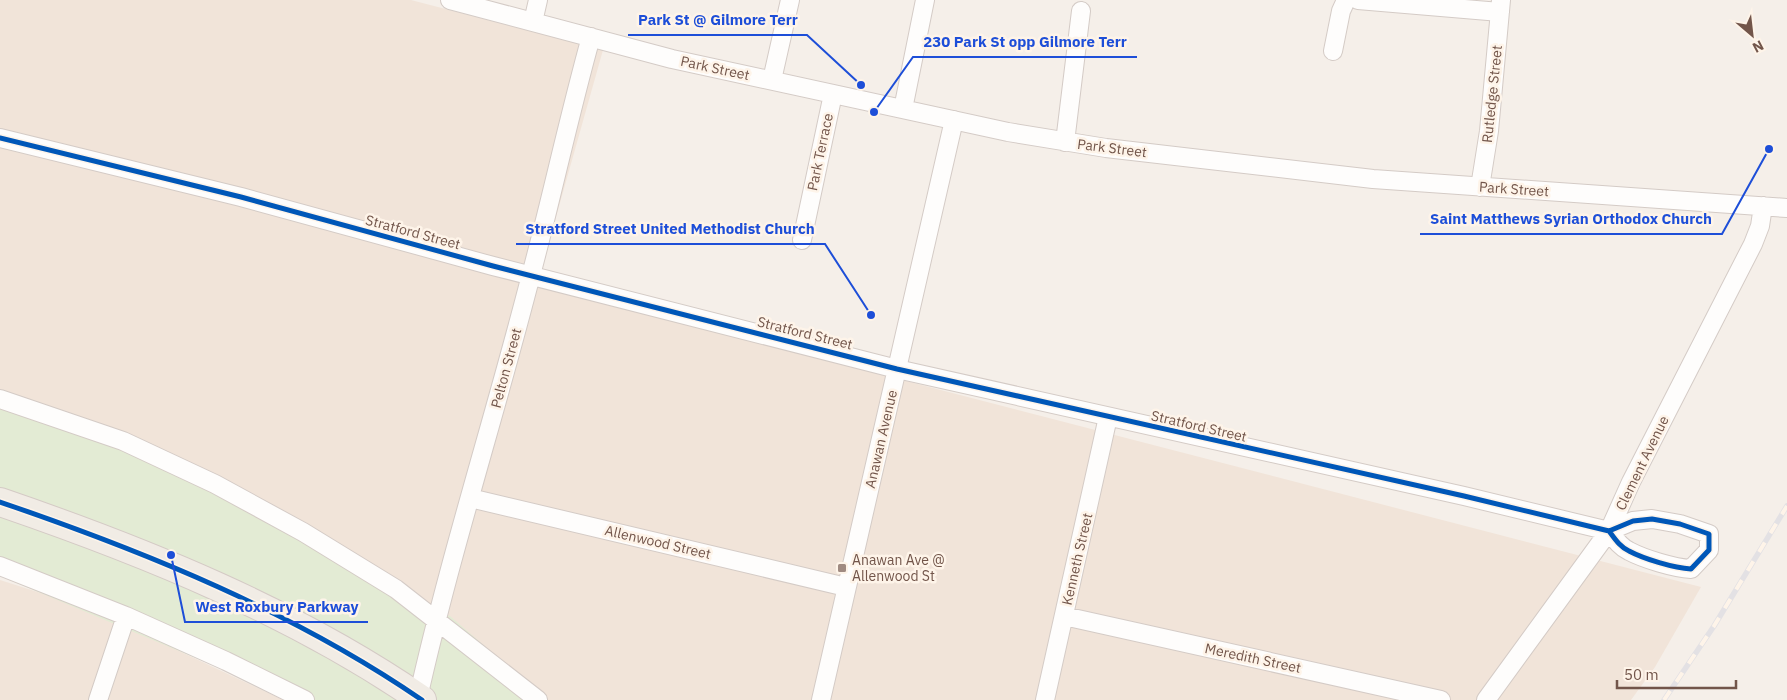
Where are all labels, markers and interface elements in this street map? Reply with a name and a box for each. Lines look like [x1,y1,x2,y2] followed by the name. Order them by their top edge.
[628,5,807,35] callout: Park St @ Gilmore Terr
[638,10,798,29] text: Park St @ Gilmore Terr
[1727,10,1777,60] north arrow
[913,27,1137,57] callout: 230 Park St opp Gilmore Terr
[923,32,1127,51] text: 230 Park St opp Gilmore Terr
[1749,36,1767,57] text: N
[1478,44,1506,144] street label: Rutledge Street
[679,52,751,84] street label: Park Street
[803,111,837,192] street label: Park Terrace
[1076,135,1148,161] street label: Park Street
[1478,178,1550,200] street label: Park Street
[1420,204,1722,234] callout: Saint Matthews Syrian Orthodox Church
[1430,209,1712,228] text: Saint Matthews Syrian Orthodox Church
[364,211,463,253] street label: Stratford Street
[516,214,825,244] callout: Stratford Street United Methodist Church
[525,219,815,238] text: Stratford Street United Methodist Church
[755,312,855,354] street label: Stratford Street
[487,326,525,410] street label: Pelton Street
[861,388,901,490] street label: Anawan Avenue
[1149,406,1249,446] street label: Stratford Street
[1611,412,1673,513] street label: Clement Avenue
[1058,511,1096,607] street label: Kenneth Street
[603,521,713,563] street label: Allenwood Street
[852,551,945,585] place label: Anawan Ave @ Allenwood St
[836,562,848,574] marker: Anawan Ave @ Allenwood St
[185,592,368,622] callout: West Roxbury Parkway
[195,597,359,616] text: West Roxbury Parkway
[1203,639,1303,677] street label: Meredith Street
[1617,658,1736,690] scale bar
[1624,665,1659,684] text: 50 m

